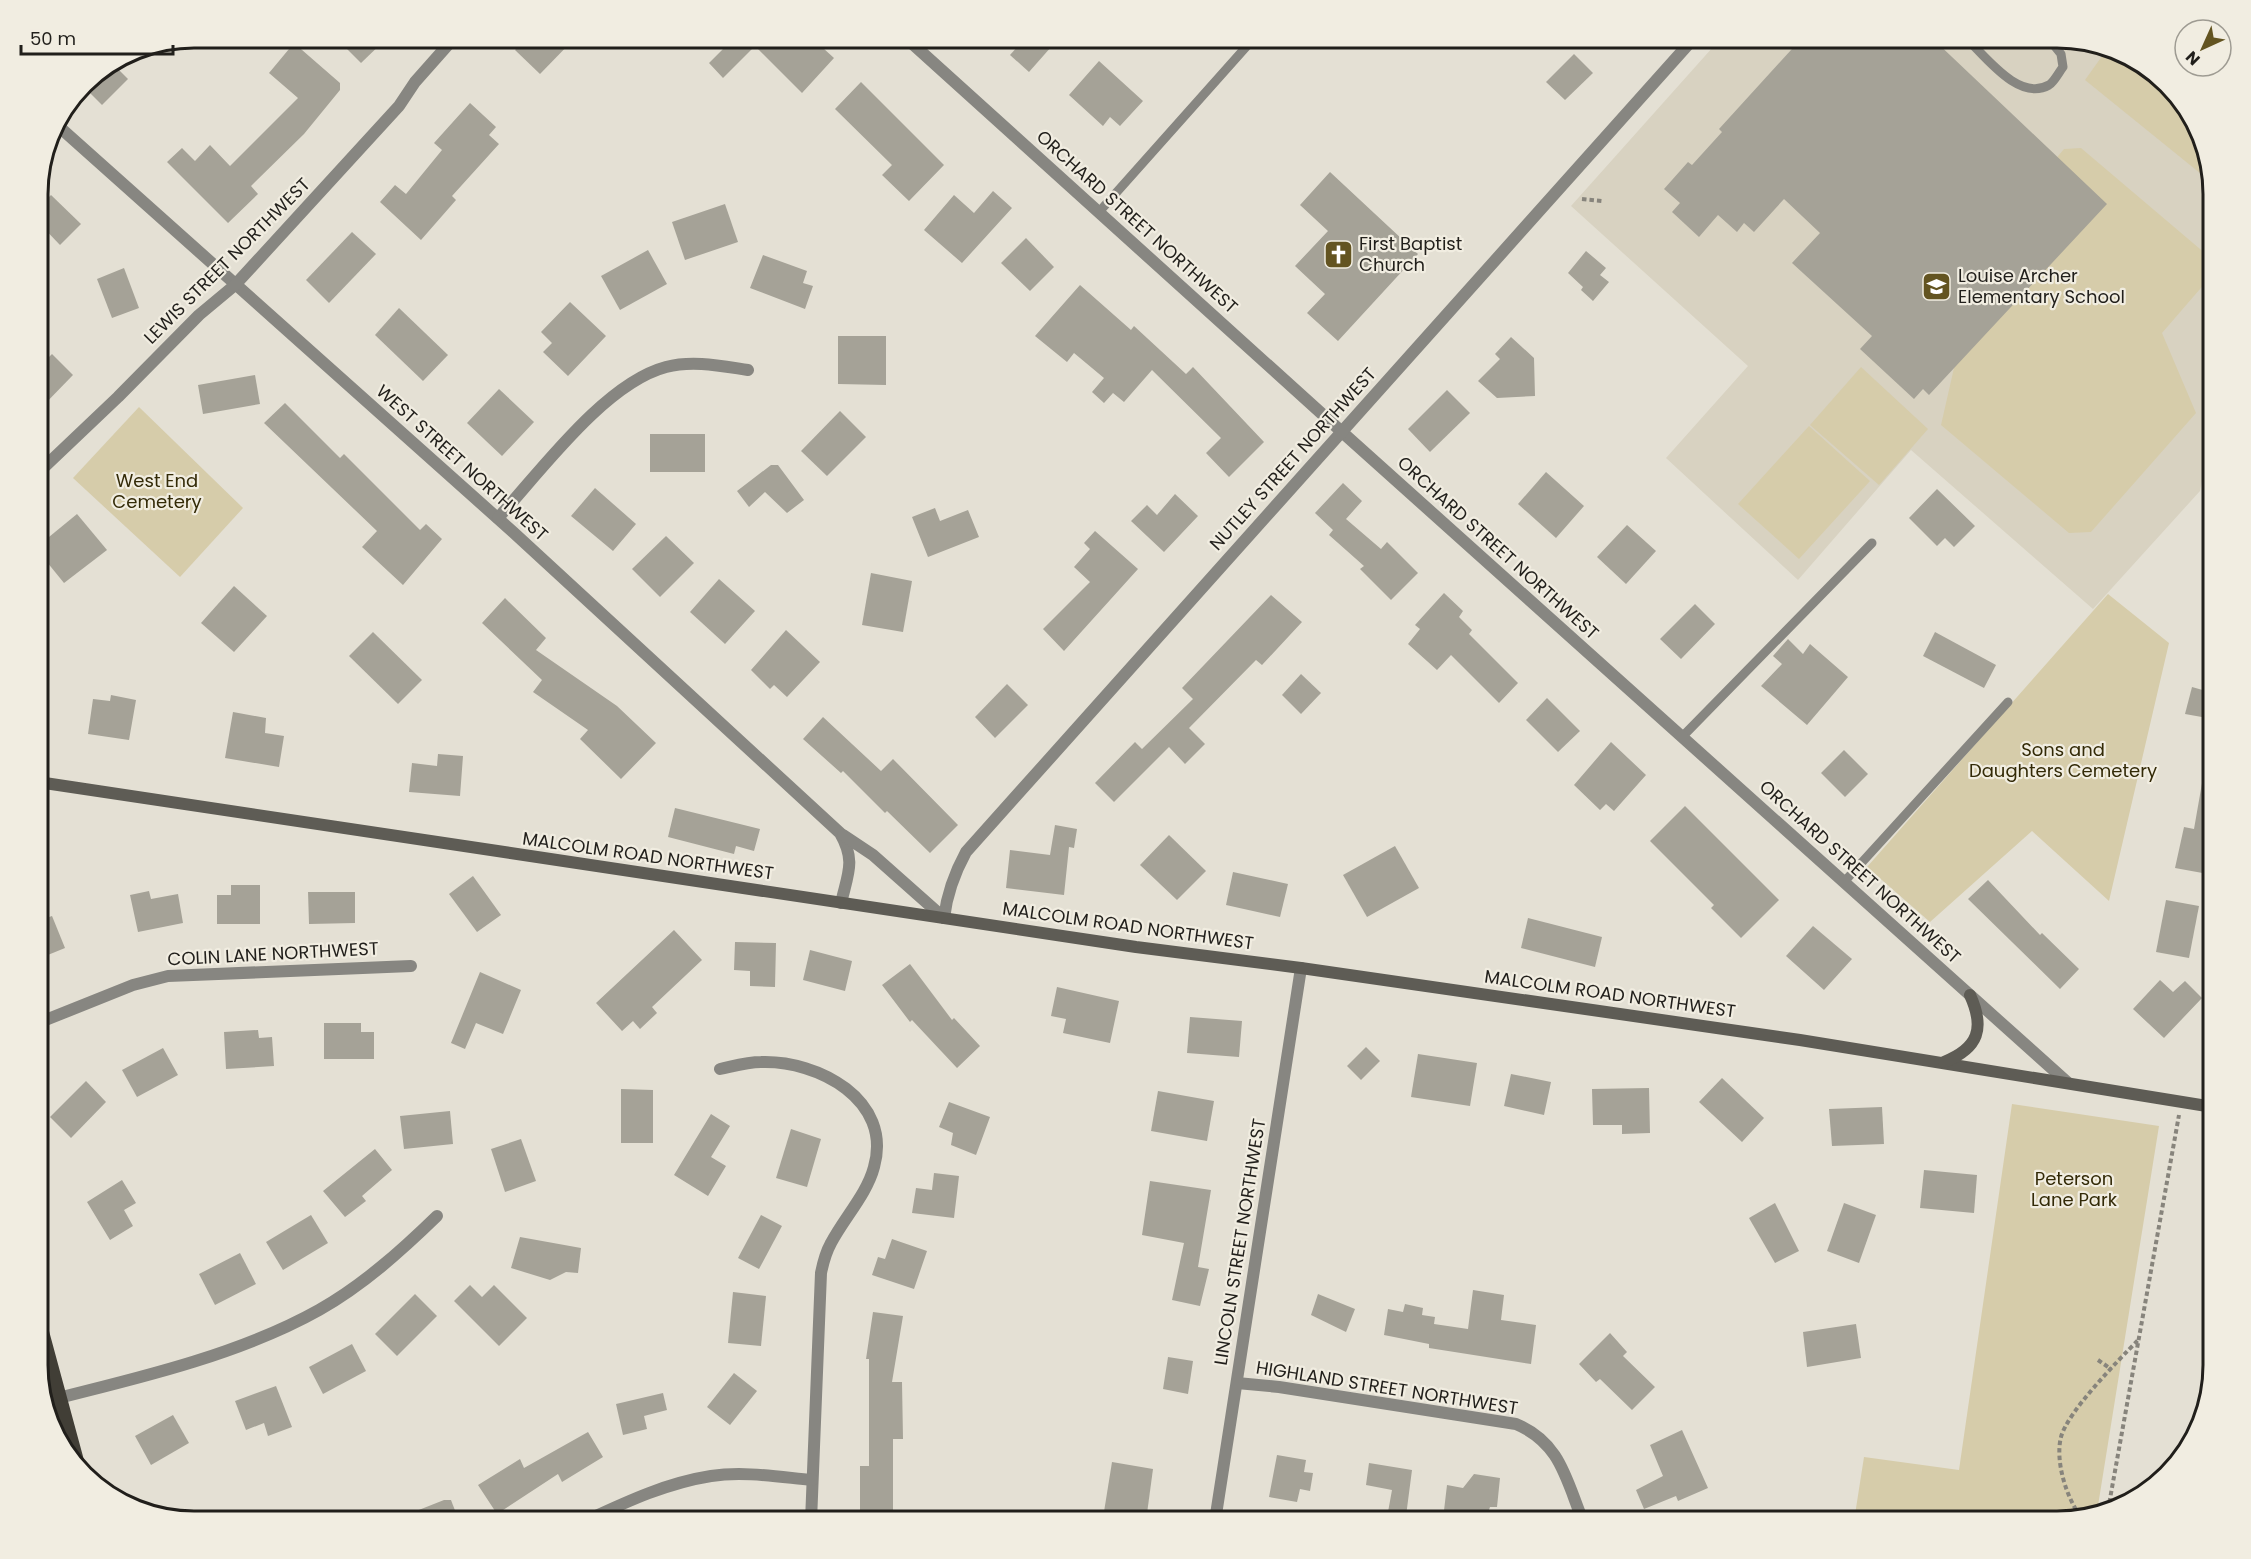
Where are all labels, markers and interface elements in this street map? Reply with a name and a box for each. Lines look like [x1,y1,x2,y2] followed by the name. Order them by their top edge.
[21,18,172,56] scale bar
[2173,18,2233,78] north arrow
[30,26,76,51] text: 50 m
[2180,46,2205,71] text: N
[1031,124,1244,319] street label: ORCHARD STREET NORTHWEST
[138,172,315,349] street label: LEWIS STREET NORTHWEST
[1359,231,1462,277] place label: First Baptist Church
[1322,238,1354,270] church icon: First Baptist Church
[1958,263,2125,309] place label: Louise Archer Elementary School
[1921,270,1953,302] school or university icon: Louise Archer Elementary School
[1204,362,1382,556] street label: NUTLEY STREET NORTHWEST
[371,379,554,547] street label: WEST STREET NORTHWEST
[1392,450,1605,645] street label: ORCHARD STREET NORTHWEST
[112,468,202,514] park label: West End Cemetery
[1969,737,2157,783] park label: Sons and Daughters Cemetery
[1754,774,1967,969] street label: ORCHARD STREET NORTHWEST
[521,825,775,886] street label: MALCOLM ROAD NORTHWEST
[1001,895,1255,956] street label: MALCOLM ROAD NORTHWEST
[167,935,379,972] street label: COLIN LANE NORTHWEST
[1483,963,1737,1024] street label: MALCOLM ROAD NORTHWEST
[1208,1117,1271,1367] street label: LINCOLN STREET NORTHWEST
[2031,1166,2118,1212] park label: Peterson Lane Park
[1254,1354,1520,1421] street label: HIGHLAND STREET NORTHWEST

